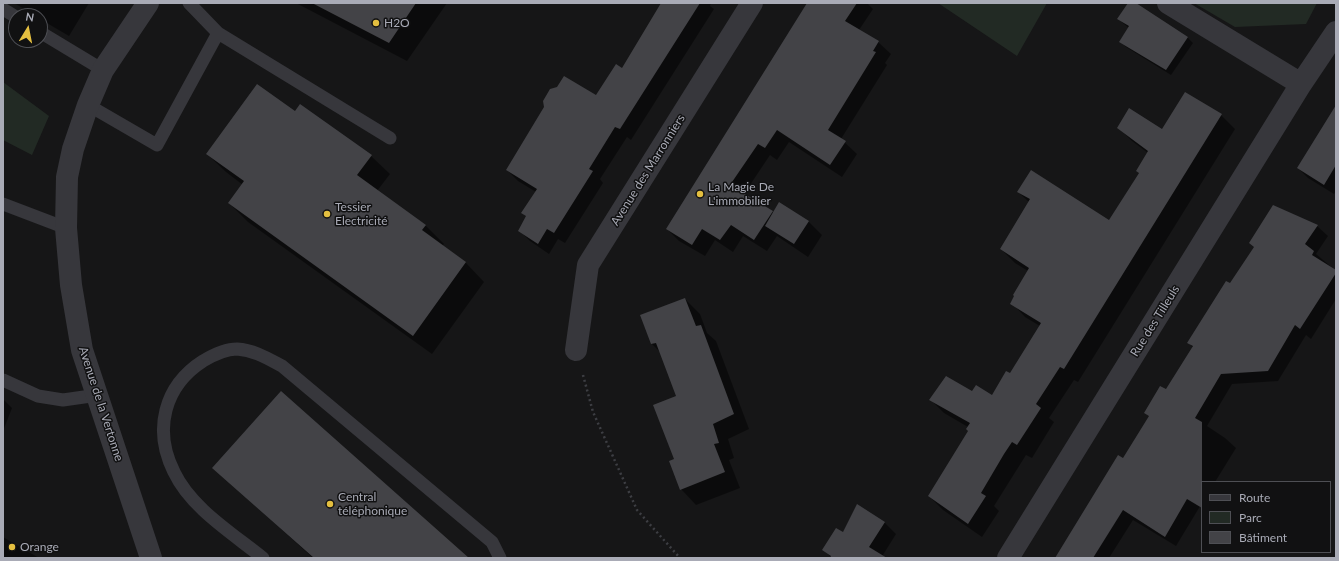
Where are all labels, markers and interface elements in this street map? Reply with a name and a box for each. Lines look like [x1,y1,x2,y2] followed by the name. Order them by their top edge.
[8,8,48,48] north arrow
[25,10,35,24] text: N
[384,16,410,30] place label: H2O
[371,18,381,28] marker: H2O
[608,112,688,228] street label: Avenue des Marronniers
[708,180,774,208] place label: La Magie De L'immobilier
[695,189,705,199] marker: La Magie De L'immobilier
[335,200,388,228] place label: Tessier Electricité
[322,209,332,219] marker: Tessier Electricité
[1127,283,1183,359] street label: Rue des Tilleuls
[76,345,126,463] street label: Avenue de la Vertonne
[1201,481,1331,553] legend
[338,490,407,518] place label: Central téléphonique
[1239,490,1270,505] text: Route
[325,499,335,509] marker: Central téléphonique
[1239,510,1262,525] text: Parc
[1239,530,1287,545] text: Bâtiment
[20,540,59,554] place label: Orange
[7,542,17,552] marker: Orange

